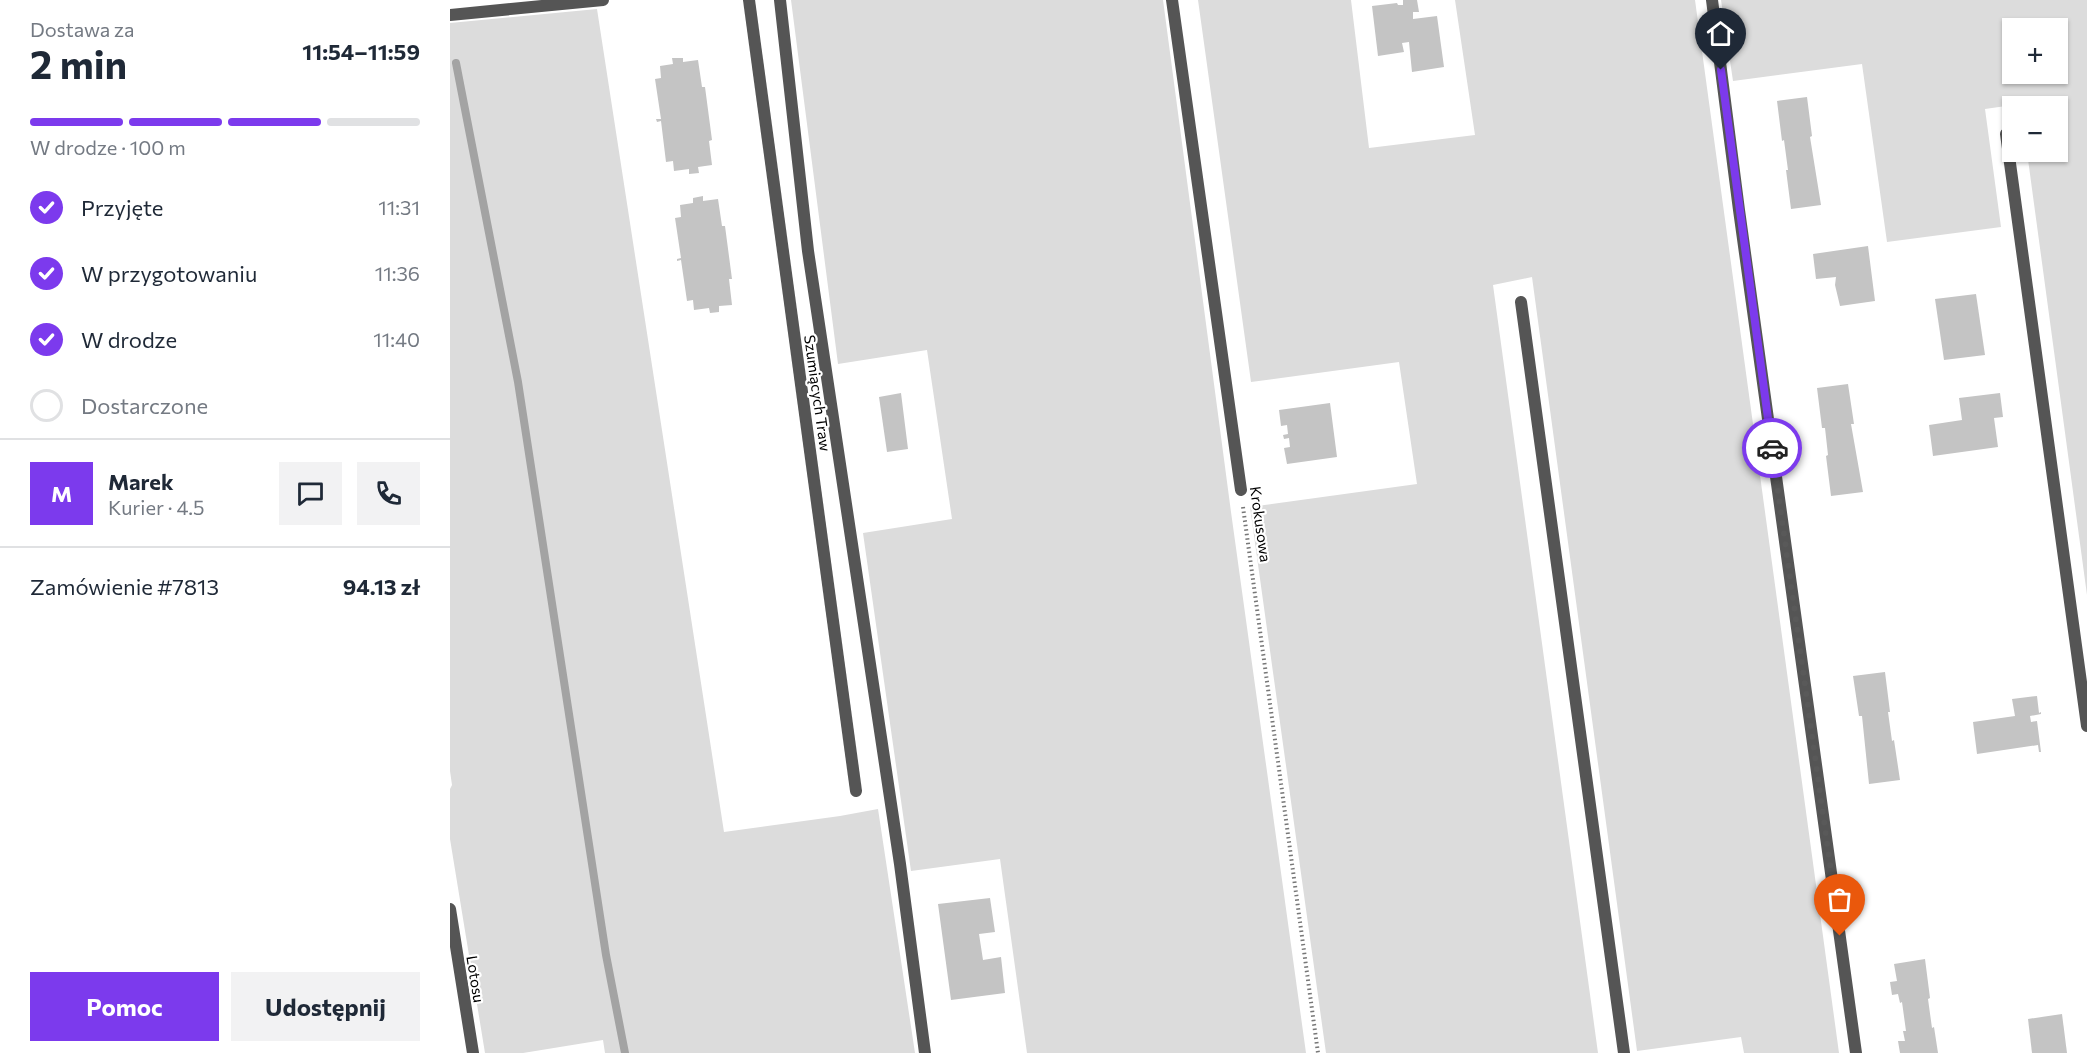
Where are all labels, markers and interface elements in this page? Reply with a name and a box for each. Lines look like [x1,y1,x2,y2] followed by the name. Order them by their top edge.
[1695,8,1746,70] pin
[30,17,134,41] text: Dostawa za
[1704,17,1737,50] icon: home
[2002,18,2068,162] map controls
[2002,18,2068,84] button: +
[302,38,420,65] text: 11:54–11:59
[30,39,127,87] text: 2 min
[2002,96,2068,162] button: −
[30,135,186,159] text: W drodze · 100 m
[30,191,63,224] icon: check
[81,194,163,221] text: Przyjęte
[378,195,420,219] text: 11:31
[30,257,63,290] icon: check
[81,260,257,287] text: W przygotowaniu
[375,261,420,285] text: 11:36
[30,323,63,356] icon: check
[81,326,177,353] text: W drodze
[373,327,420,351] text: 11:40
[801,334,835,452] street label: Szumiących Traw
[81,392,208,419] text: Dostarczone
[1742,418,1802,478] courier
[1756,432,1789,465] icon: car
[279,462,342,525] button: chat
[357,462,420,525] button: phone
[108,468,174,495] text: Marek
[51,480,72,507] text: M
[1247,485,1275,563] street label: Krokusowa
[108,495,204,519] text: Kurier · 4.5
[30,573,219,600] text: Zamówienie #7813
[343,573,420,600] text: 94.13 zł
[1814,874,1865,936] pin
[1823,883,1856,916] icon: bag
[463,954,489,1004] street label: Lotosu
[30,972,219,1041] button: Pomoc
[231,972,420,1041] button: Udostępnij

